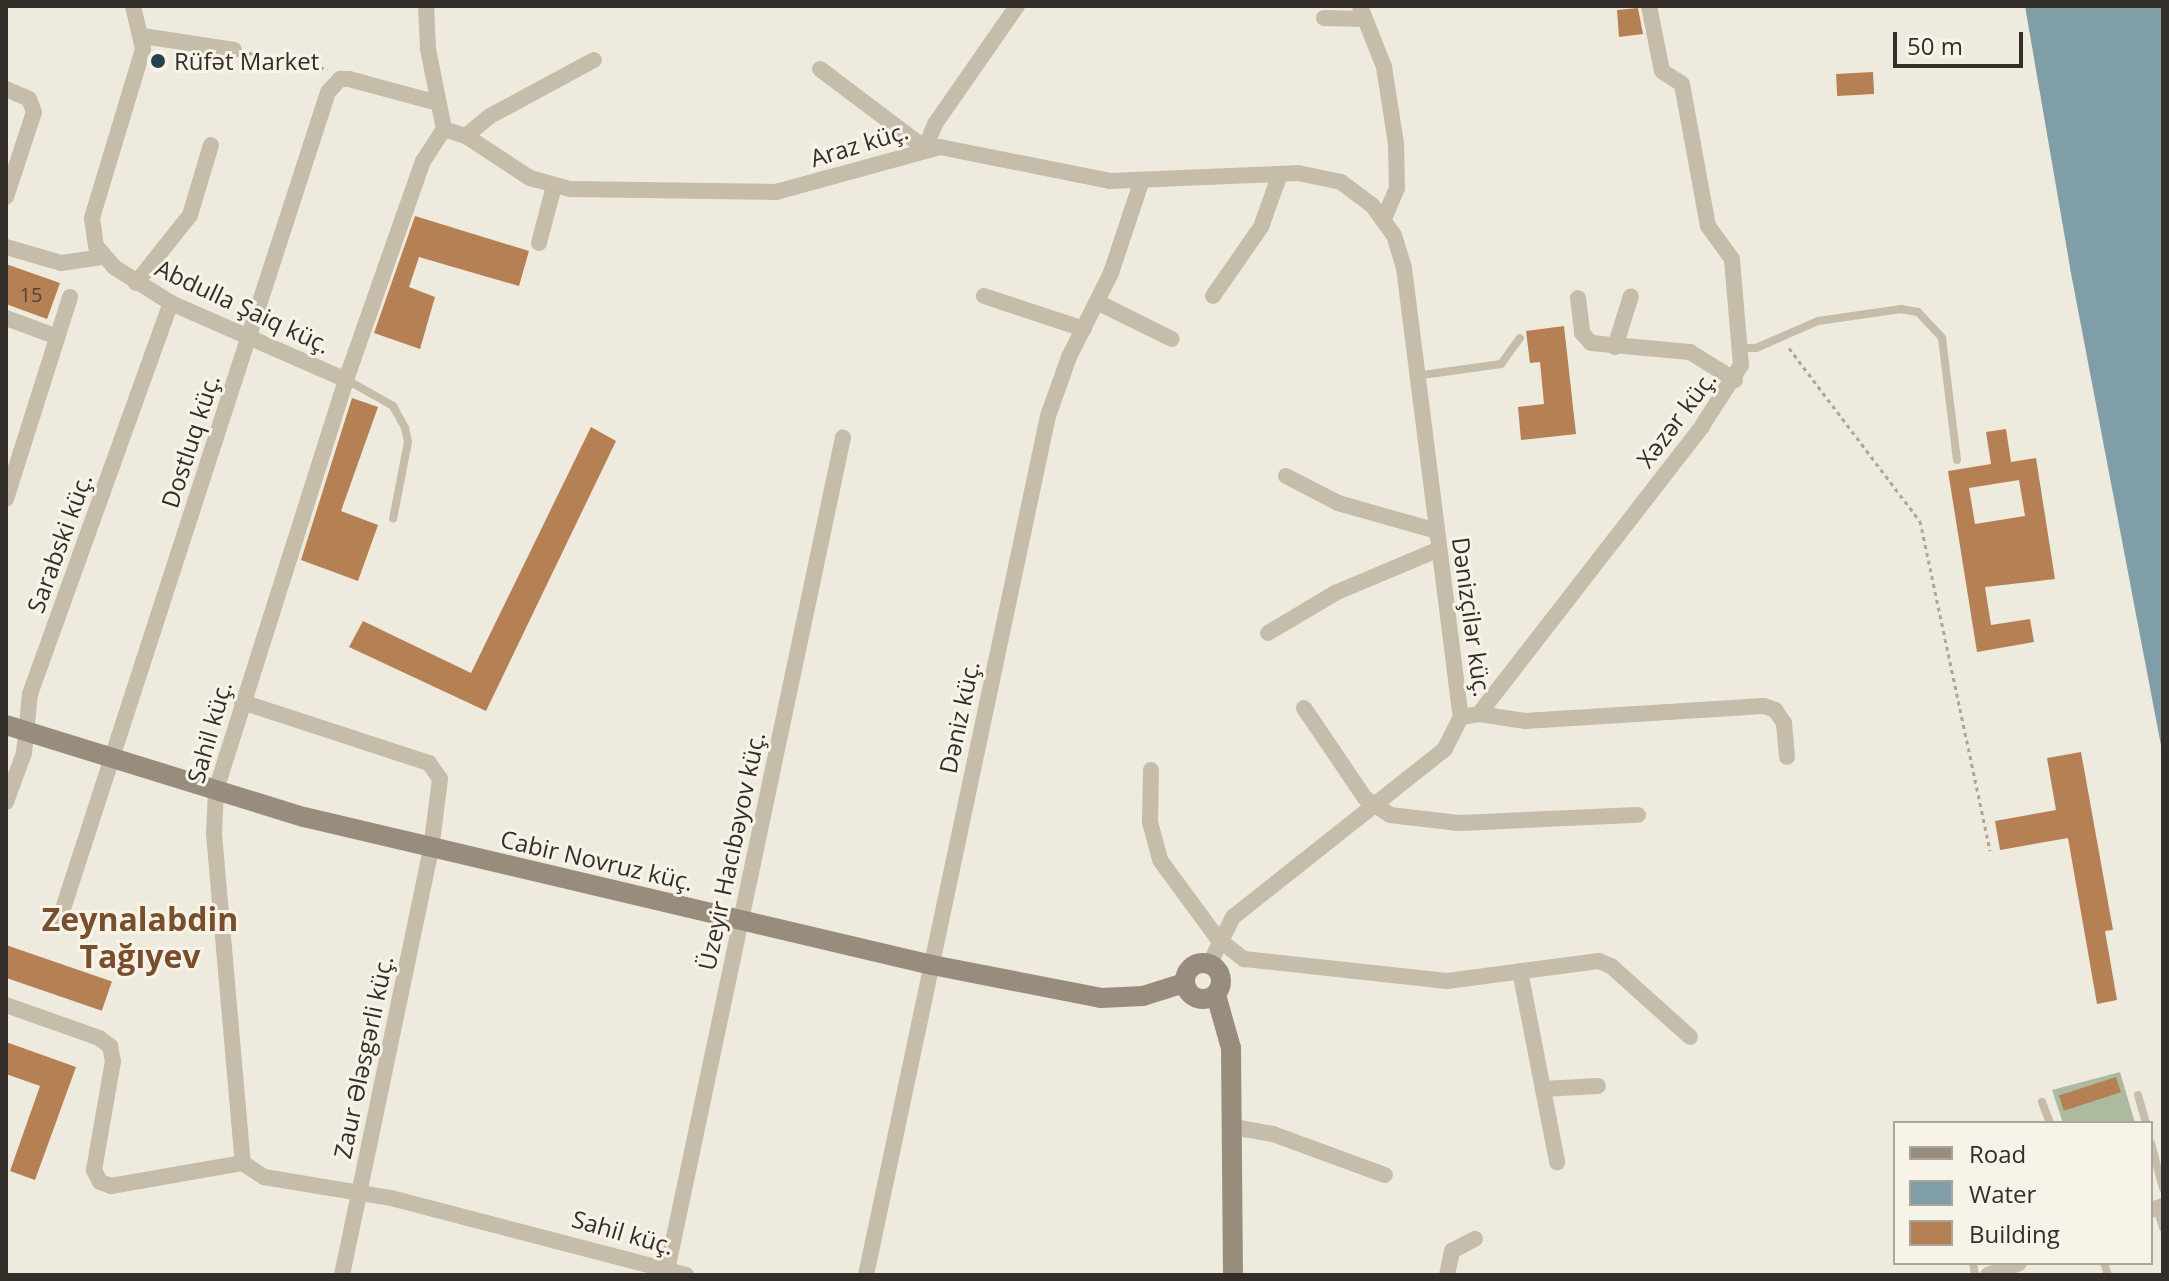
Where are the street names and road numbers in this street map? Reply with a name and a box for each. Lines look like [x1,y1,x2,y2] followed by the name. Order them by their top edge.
[807,115,911,173] street label: Araz küç.
[151,253,335,359] street label: Abdulla Şaiq küç.
[1630,365,1722,473] street label: Xəzər küç.
[155,371,225,511] street label: Dostluq küç.
[21,470,97,616] street label: Sarabski küç.
[1447,535,1497,699] street label: Dәnizçilәr küç.
[933,658,985,776] street label: Dәniz küç.
[181,678,237,786] street label: Sahil küç.
[692,729,770,973] street label: Üzeyir Hacıbəyov küç.
[498,824,696,896] street label: Cabir Novruz küç.
[327,953,399,1161] street label: Zaur Ələsgərli küç.
[569,1204,677,1260] street label: Sahil küç.

